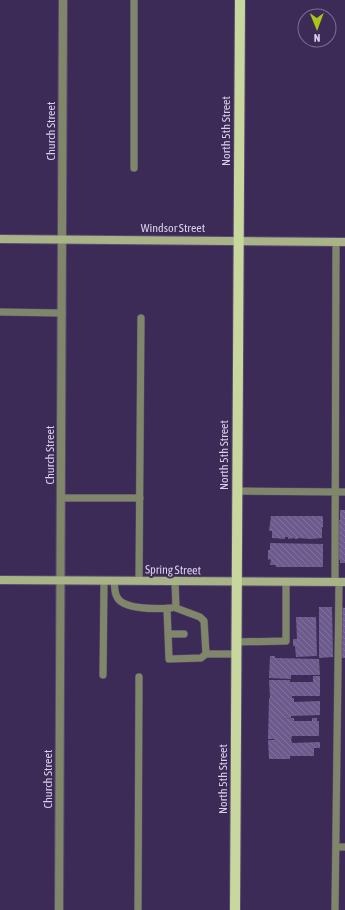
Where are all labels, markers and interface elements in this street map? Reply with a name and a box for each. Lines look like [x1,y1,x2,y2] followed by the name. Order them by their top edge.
[297,8,337,48] north arrow
[314,32,321,44] text: N
[219,95,233,166] street label: North 5th Street
[44,101,58,160] street label: Church Street
[141,221,206,235] street label: Windsor Street
[217,419,231,490] street label: North 5th Street
[43,425,57,484] street label: Church Street
[145,563,202,577] street label: Spring Street
[216,743,230,814] street label: North 5th Street
[41,749,55,808] street label: Church Street

